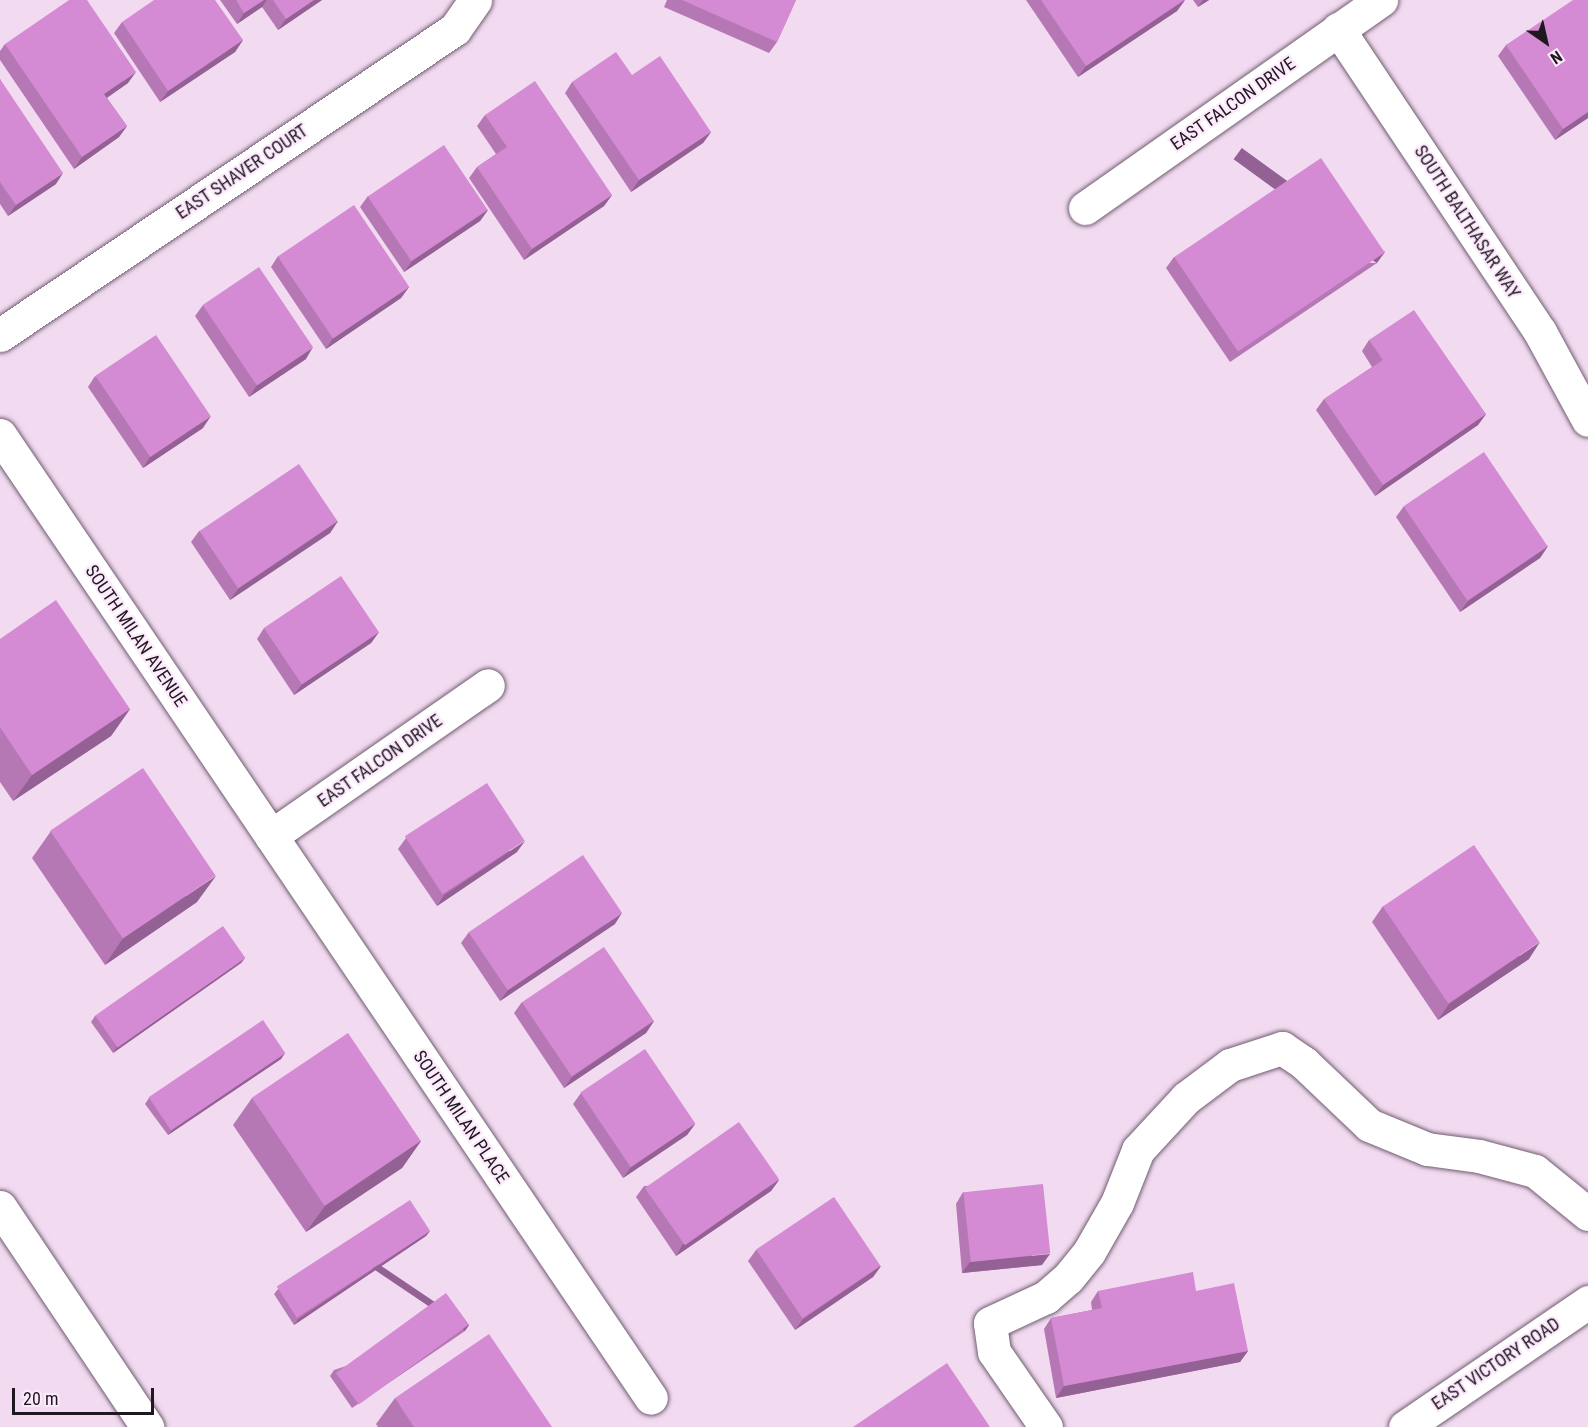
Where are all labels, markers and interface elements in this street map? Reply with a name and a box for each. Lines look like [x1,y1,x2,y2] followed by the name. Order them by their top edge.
[1516,12,1576,72] north arrow
[1547,47,1566,68] text: N
[1166,53,1300,155] street label: EAST FALCON DRIVE
[172,120,312,224] street label: EAST SHAVER COURT
[1409,141,1525,303] street label: SOUTH BALTHASAR WAY
[81,561,191,711] street label: SOUTH MILAN AVENUE
[313,710,447,812] street label: EAST FALCON DRIVE
[409,1046,513,1188] street label: SOUTH MILAN PLACE
[1428,1313,1564,1415] street label: EAST VICTORY ROAD
[15,1376,158,1414] scale bar
[23,1388,58,1409] text: 20 m

